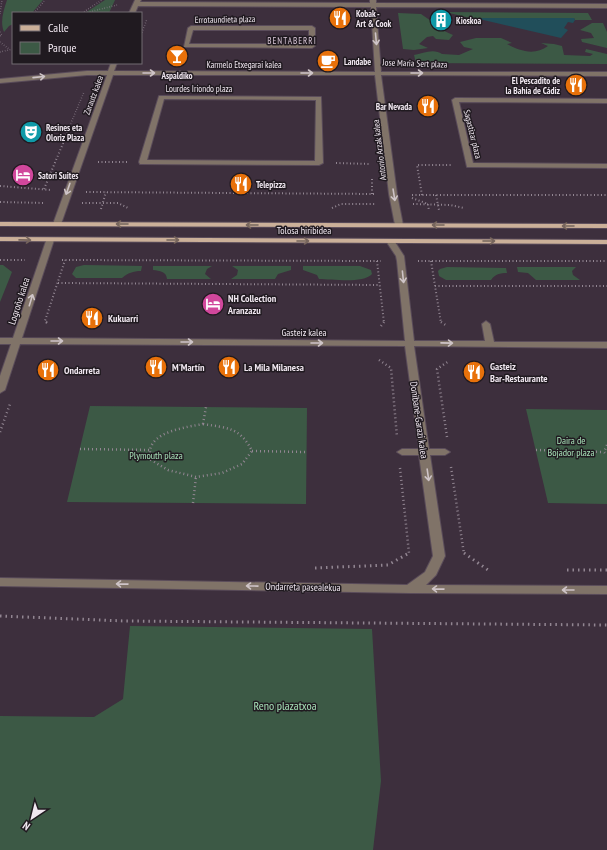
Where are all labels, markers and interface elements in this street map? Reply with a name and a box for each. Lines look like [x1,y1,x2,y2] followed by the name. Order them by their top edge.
[327,5,353,31] restaurant icon: Kobak - Art & Cook
[428,7,454,33] building icon: Kioskoa
[355,8,391,29] place label: Kobak - Art & Cook
[12,12,142,64] legend
[195,13,256,25] street label: Errotaundieta plaza
[456,15,481,26] place label: Kioskoa
[48,20,69,35] text: Calle
[372,32,379,45] one-way arrow
[267,35,317,46] district label: BENTABERRI
[48,40,77,55] text: Parque
[164,43,190,69] bar icon: Aspaldiko
[315,48,341,74] cafe icon: Landabe
[344,56,371,67] place label: Landabe
[381,56,448,70] street label: Jose Maria Sert plaza
[206,59,282,70] street label: Karmelo Etxegarai kalea
[142,69,155,77] one-way arrow
[300,69,313,77] one-way arrow
[410,69,423,77] one-way arrow
[160,70,193,81] place label: Aspaldiko
[563,72,589,98] restaurant icon: El Pescadito de la Bahía de Cádiz
[32,73,45,81] one-way arrow
[81,73,105,116] street label: Zarautz kalea
[506,75,561,96] place label: El Pescadito de la Bahía de Cádiz
[166,83,233,94] street label: Lourdes Iriondo plaza
[415,93,441,119] restaurant icon: Bar Nevada
[376,101,412,112] place label: Bar Nevada
[462,108,484,160] street label: Sagastizar plaza
[18,119,44,145] theatre icon: Resines eta Oloriz Plaza
[370,119,388,181] street label: Antonio Arzak kalea
[46,122,85,143] place label: Resines eta Oloriz Plaza
[10,162,36,188] hotel icon: Satori Suites
[38,170,78,181] place label: Satori Suites
[228,171,254,197] restaurant icon: Telepizza
[256,179,286,190] place label: Telepizza
[64,182,72,194] one-way arrow
[390,188,398,201] one-way arrow
[116,220,129,228] one-way arrow
[246,221,259,229] one-way arrow
[432,221,445,229] one-way arrow
[562,222,575,230] one-way arrow
[277,224,331,237] street label: Tolosa hiribidea
[18,236,31,244] one-way arrow
[166,236,179,244] one-way arrow
[296,237,309,245] one-way arrow
[482,237,495,245] one-way arrow
[399,270,407,283] one-way arrow
[5,276,33,326] street label: Logroño kalea
[200,291,226,317] hotel icon: NH Collection Aranzazu
[227,292,277,317] place label: NH Collection Aranzazu
[28,294,35,307] one-way arrow
[79,305,105,331] restaurant icon: Kukuarri
[108,312,138,325] place label: Kukuarri
[281,326,327,339] street label: Gasteiz kalea
[50,337,63,345] one-way arrow
[180,338,193,346] one-way arrow
[310,339,323,347] one-way arrow
[440,340,453,347] one-way arrow
[143,354,169,380] restaurant icon: M'Martín
[216,354,242,380] restaurant icon: La Mila Milanesa
[35,357,61,383] restaurant icon: Ondarreta
[461,359,487,385] restaurant icon: Gasteiz Bar-Restaurante
[490,360,548,385] place label: Gasteiz Bar-Restaurante
[172,361,205,374] place label: M'Martín
[244,361,304,374] place label: La Mila Milanesa
[64,364,100,377] place label: Ondarreta
[407,381,431,459] street label: Donibane-Garazi kalea
[548,434,594,459] park label: Daira de Bojador plaza
[129,449,183,462] park label: Plymouth plaza
[424,468,432,481] one-way arrow
[116,580,129,588] one-way arrow
[265,580,341,594] street label: Ondarreta pasealekua
[246,582,259,590] one-way arrow
[432,585,445,593] one-way arrow
[562,586,575,594] one-way arrow
[253,698,317,713] park label: Reno plazatxoa
[12,798,52,838] north arrow
[20,819,33,834] text: N

